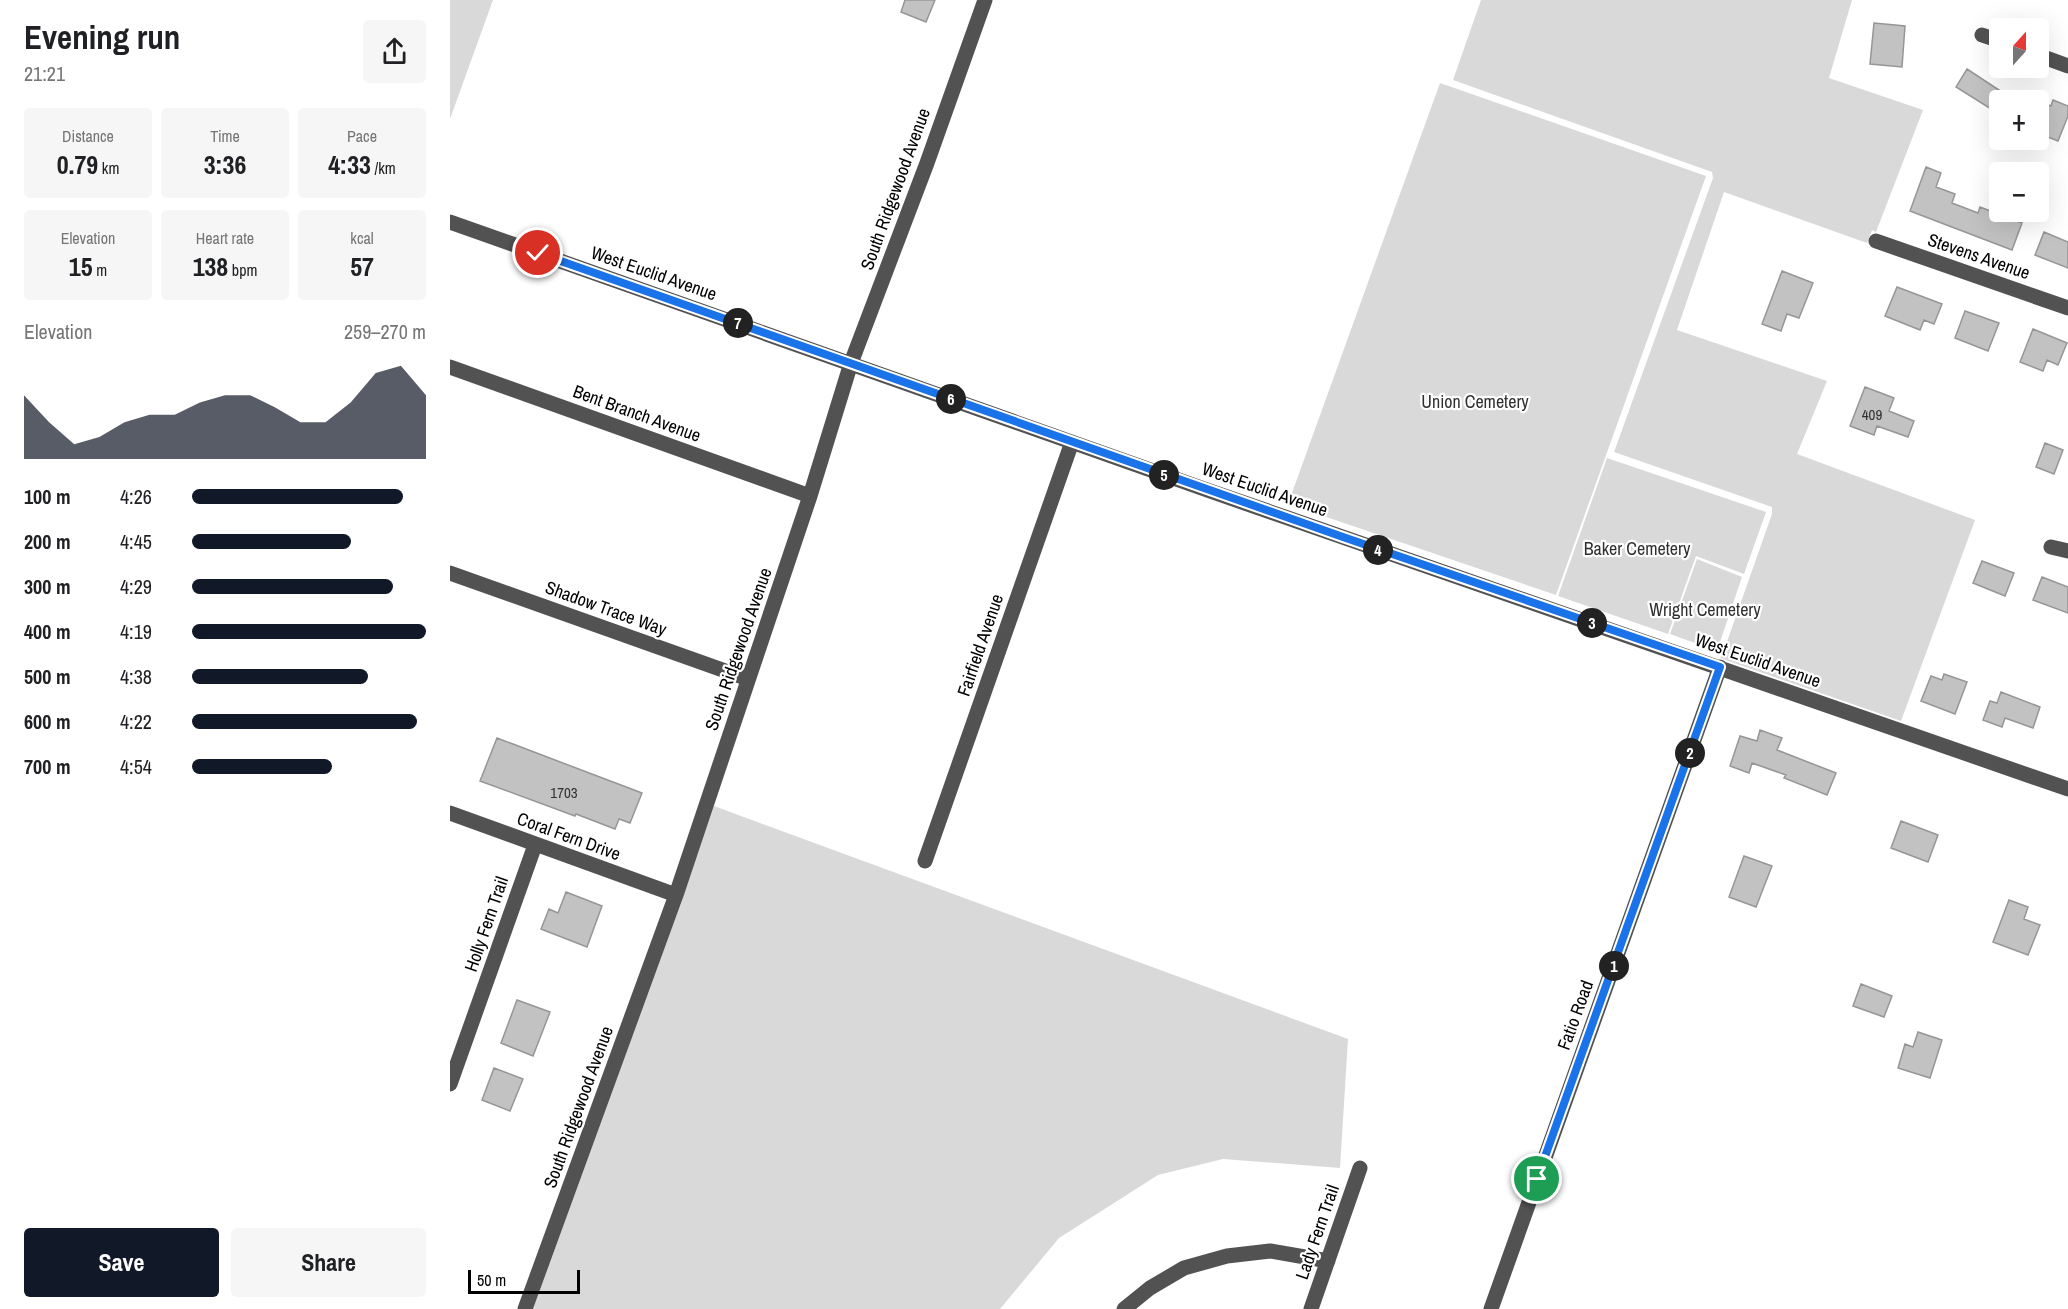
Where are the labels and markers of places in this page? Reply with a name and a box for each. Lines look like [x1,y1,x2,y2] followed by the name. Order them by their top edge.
[512,227,563,278] pin
[723,308,753,338] pin: 7
[936,384,966,414] pin: 6
[1149,460,1179,490] pin: 5
[1363,535,1393,565] pin: 4
[1577,608,1607,638] pin: 3
[1675,738,1705,768] pin: 2
[1599,951,1629,981] pin: 1
[1511,1153,1562,1204] pin

